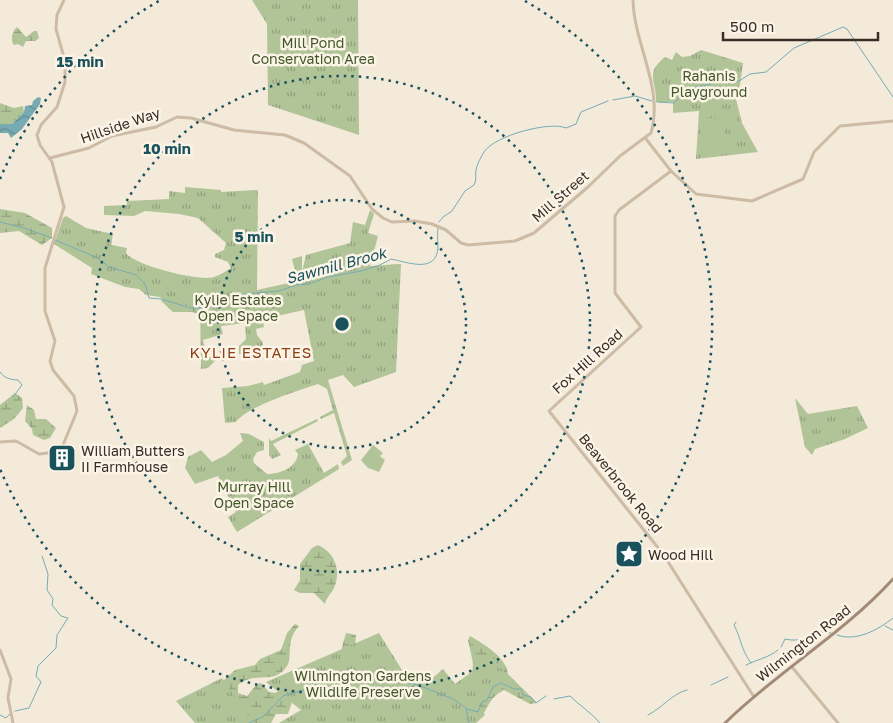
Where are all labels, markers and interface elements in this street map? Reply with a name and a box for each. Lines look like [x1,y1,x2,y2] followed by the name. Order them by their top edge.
[723,10,878,42] scale bar
[730,17,774,35] text: 500 m
[251,34,375,67] park label: Mill Pond Conservation Area
[57,52,103,70] text: 15 min
[671,67,747,100] park label: Rahanis Playground
[78,103,162,147] street label: Hillside Way
[143,139,191,157] text: 10 min
[528,167,592,225] street label: Mill Street
[234,227,274,245] text: 5 min
[284,243,390,287] water label: Sawmill Brook
[194,291,282,324] park label: Kylie Estates Open Space
[333,315,351,333] centre of rings
[548,325,626,397] street label: Fox Hill Road
[190,343,312,361] district label: KYLIE ESTATES
[576,430,666,536] street label: Beaverbrook Road
[81,442,185,475] place label: William Butters II Farmhouse
[47,443,77,473] building icon: William Butters II Farmhouse
[214,478,294,511] park label: Murray Hill Open Space
[614,539,644,569] place icon: Wood Hill
[648,546,713,563] place label: Wood Hill
[752,601,854,685] street label: Wilmington Road
[294,667,432,700] park label: Wilmington Gardens Wildlife Preserve

